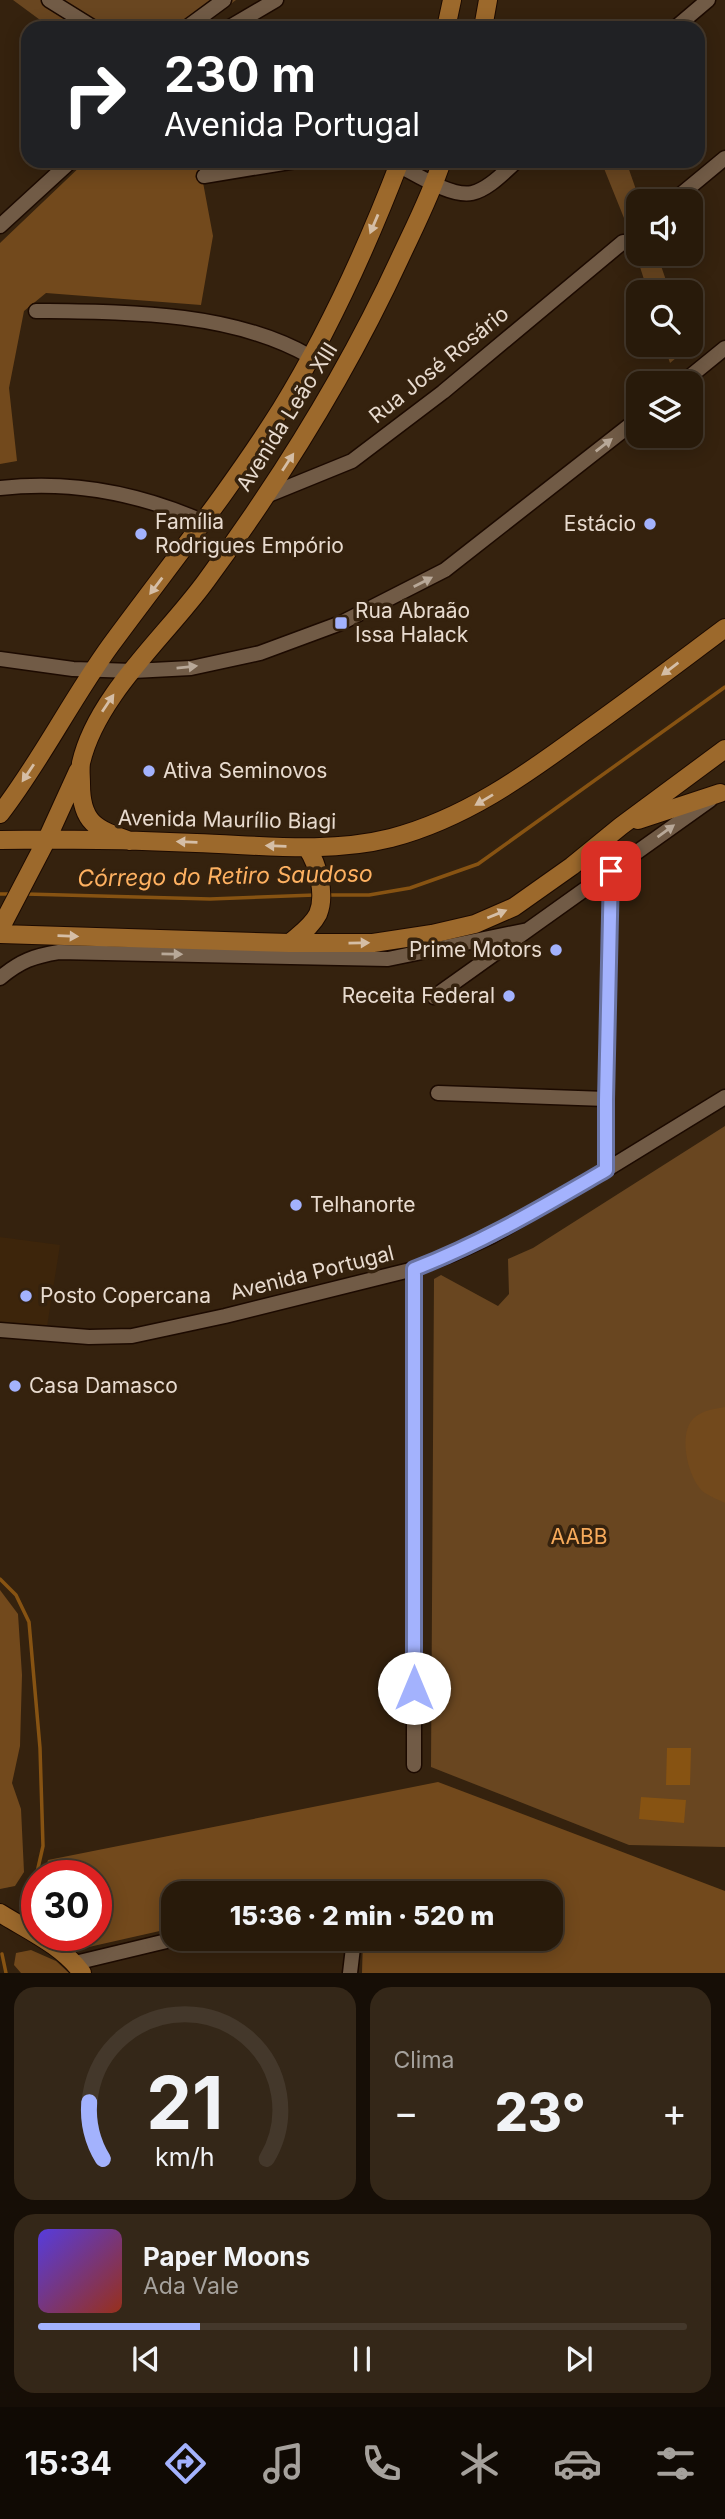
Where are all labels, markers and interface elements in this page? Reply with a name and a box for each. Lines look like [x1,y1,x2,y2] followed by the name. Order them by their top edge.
[164,45,316,104] text: 230 m
[49,49,140,140] icon: right
[164,105,420,144] text: Avenida Portugal
[626,189,703,448] map controls
[626,189,703,266] button: sound
[369,214,380,235] one-way arrow
[626,280,703,357] button: search
[364,301,513,428] street label: Rua José Rosário
[231,338,342,496] street label: Avenida Leão XIII
[626,371,703,448] button: layers
[595,438,613,453] one-way arrow
[282,452,295,472] one-way arrow
[155,509,344,558] place label: Família Rodrigues Empório
[564,511,636,536] place label: Estácio
[642,516,658,532] marker: Estácio
[133,526,149,542] marker: Família Rodrigues Empório
[149,576,163,595] one-way arrow
[413,576,433,587] one-way arrow
[355,598,470,647] place label: Rua Abraão Issa Halack
[333,615,349,631] marker: Rua Abraão Issa Halack
[176,662,198,673] one-way arrow
[661,662,679,676] one-way arrow
[101,693,114,712] one-way arrow
[163,758,327,783] place label: Ativa Seminovos
[141,763,157,779] marker: Ativa Seminovos
[22,764,35,783] one-way arrow
[475,793,494,806] one-way arrow
[118,805,336,834] street label: Avenida Maurílio Biagi
[657,824,675,838] one-way arrow
[176,837,198,848] one-way arrow
[265,841,287,852] one-way arrow
[581,841,641,901] pin
[592,852,630,890] icon: arrive
[77,859,373,893] water label: Córrego do Retiro Saudoso
[487,908,508,919] one-way arrow
[57,931,79,942] one-way arrow
[348,937,370,949] one-way arrow
[409,937,542,962] place label: Prime Motors
[548,942,564,958] marker: Prime Motors
[162,949,184,960] one-way arrow
[342,983,495,1008] place label: Receita Federal
[501,988,517,1004] marker: Receita Federal
[310,1192,416,1217] place label: Telhanorte
[288,1197,304,1213] marker: Telhanorte
[227,1240,396,1305] street label: Avenida Portugal
[40,1283,211,1308] place label: Posto Copercana
[18,1288,34,1304] marker: Posto Copercana
[29,1373,178,1398] place label: Casa Damasco
[7,1378,23,1394] marker: Casa Damasco
[551,1524,607,1549] park label: AABB
[377,1651,451,1725] position arrow
[21,1860,112,1951] speed limit sign: 30
[230,1900,494,1931] text: 15:36 · 2 min · 520 m
[394,2046,455,2074] text: Clima
[146,2059,223,2148] text: 21
[495,2081,586,2144] text: 23°
[394,2089,419,2135] text: −
[662,2089,687,2135] text: +
[155,2142,214,2172] text: km/h
[143,2241,310,2272] text: Paper Moons
[143,2272,239,2300] text: Ada Vale
[127,2340,165,2378] icon: previous
[343,2340,381,2378] icon: pause
[560,2340,598,2378] icon: next
[161,2439,210,2488] icon: directions
[259,2439,308,2488] icon: music
[357,2439,406,2488] icon: phone
[455,2439,504,2488] icon: climate
[553,2439,602,2488] icon: car
[651,2439,700,2488] icon: filters
[25,2444,112,2483] text: 15:34

